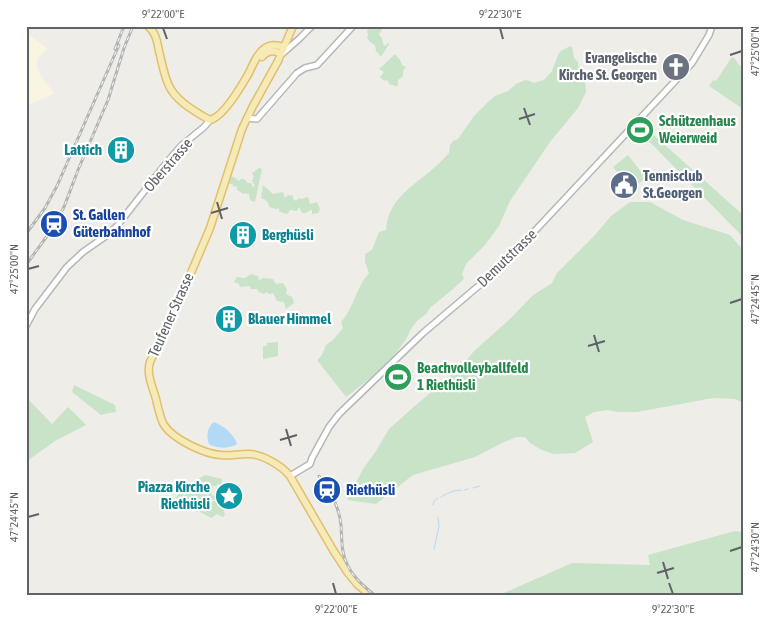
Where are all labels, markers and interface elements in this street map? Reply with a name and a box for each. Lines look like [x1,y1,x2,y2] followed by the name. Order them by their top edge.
[142,7,184,21] text: 9°22'00"E
[479,7,521,21] text: 9°22'30"E
[748,26,762,76] text: 47°25'00"N
[559,49,657,83] place label: Evangelische Kirche St. Georgen
[661,52,691,82] church icon: Evangelische Kirche St. Georgen
[658,112,737,146] place label: Schützenhaus Weierweid
[625,115,655,145] sports icon: Schützenhaus Weierweid
[140,134,196,195] street label: Oberstrasse
[106,135,136,165] building icon: Lattich
[64,141,102,158] place label: Lattich
[643,167,703,201] place label: Tennisclub St.Georgen
[609,170,639,200] public building icon: Tennisclub St.Georgen
[73,206,152,240] place label: St. Gallen Güterbahnhof
[39,209,69,239] station icon: St. Gallen Güterbahnhof
[228,220,258,250] building icon: Berghüsli
[474,225,540,290] street label: Demutstrasse
[262,226,314,243] place label: Berghüsli
[7,244,21,294] text: 47°25'00"N
[144,270,197,360] street label: Teufener Strasse
[748,274,762,324] text: 47°24'45"N
[214,304,244,334] building icon: Blauer Himmel
[248,310,332,327] place label: Blauer Himmel
[417,359,528,393] place label: Beachvolleyballfeld 1 Riethüsli
[383,362,413,392] sports icon: Beachvolleyballfeld 1 Riethüsli
[312,475,342,505] station icon: Riethüsli
[138,478,210,512] place label: Piazza Kirche Riethüsli
[214,481,244,511] place icon: Piazza Kirche Riethüsli
[346,481,395,498] place label: Riethüsli
[7,492,21,542] text: 47°24'45"N
[748,522,762,572] text: 47°24'30"N
[315,602,357,616] text: 9°22'00"E
[652,602,694,616] text: 9°22'30"E

